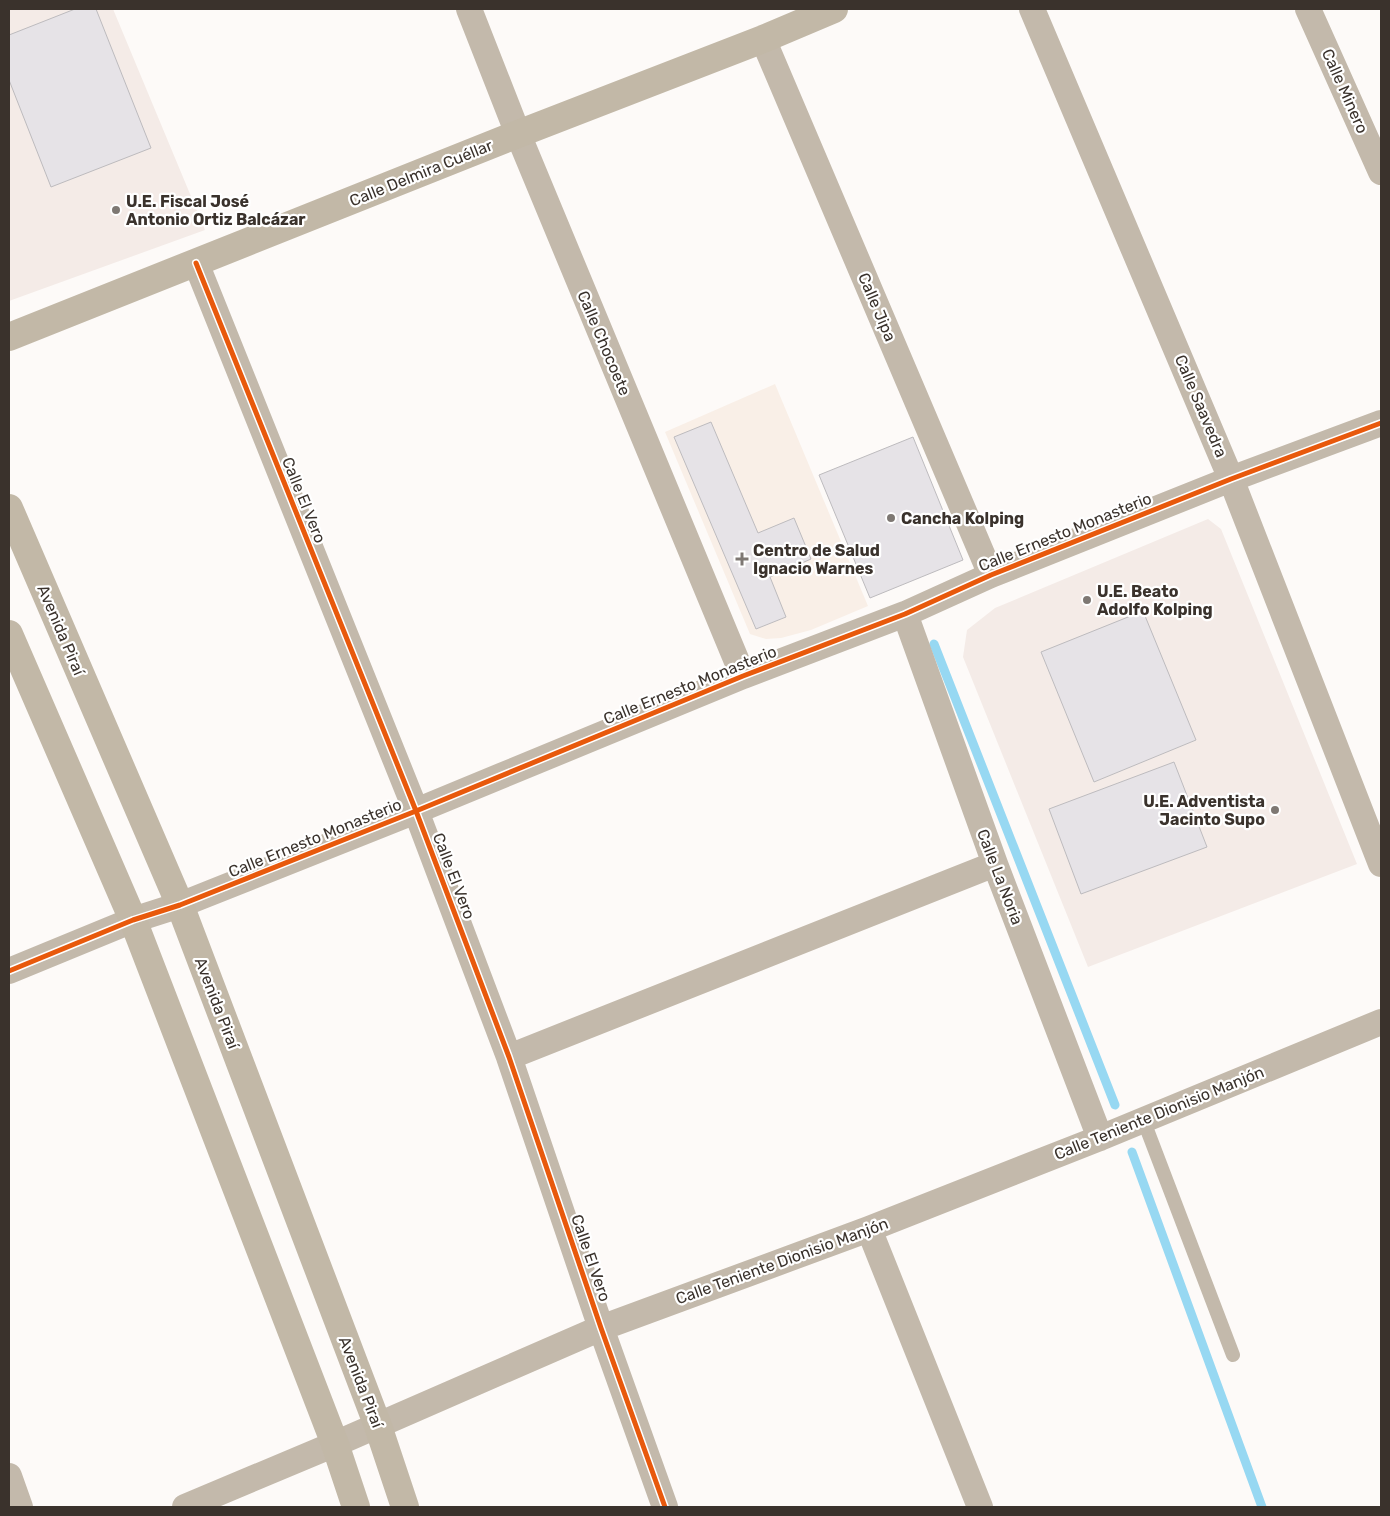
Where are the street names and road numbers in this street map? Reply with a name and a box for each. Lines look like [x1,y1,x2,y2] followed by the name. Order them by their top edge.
[1318,46,1372,136] street label: Calle Minero
[347,136,495,210] street label: Calle Delmira Cuéllar
[854,270,900,344] street label: Calle Jipa
[573,288,635,398] street label: Calle Chocoete
[1171,352,1231,460] street label: Calle Saavedra
[278,454,330,546] street label: Calle El Vero
[976,489,1154,575] street label: Calle Ernesto Monasterio
[33,582,89,679] street label: Avenida Piraí
[601,642,779,728] street label: Calle Ernesto Monasterio
[226,795,404,881] street label: Calle Ernesto Monasterio
[973,826,1027,928] street label: Calle La Noria
[429,830,479,922] street label: Calle El Vero
[191,955,244,1052] street label: Avenida Piraí
[1051,1062,1267,1164] street label: Calle Teniente Dionisio Manjón
[567,1212,615,1304] street label: Calle El Vero
[673,1214,891,1308] street label: Calle Teniente Dionisio Manjón
[335,1334,388,1431] street label: Avenida Piraí

